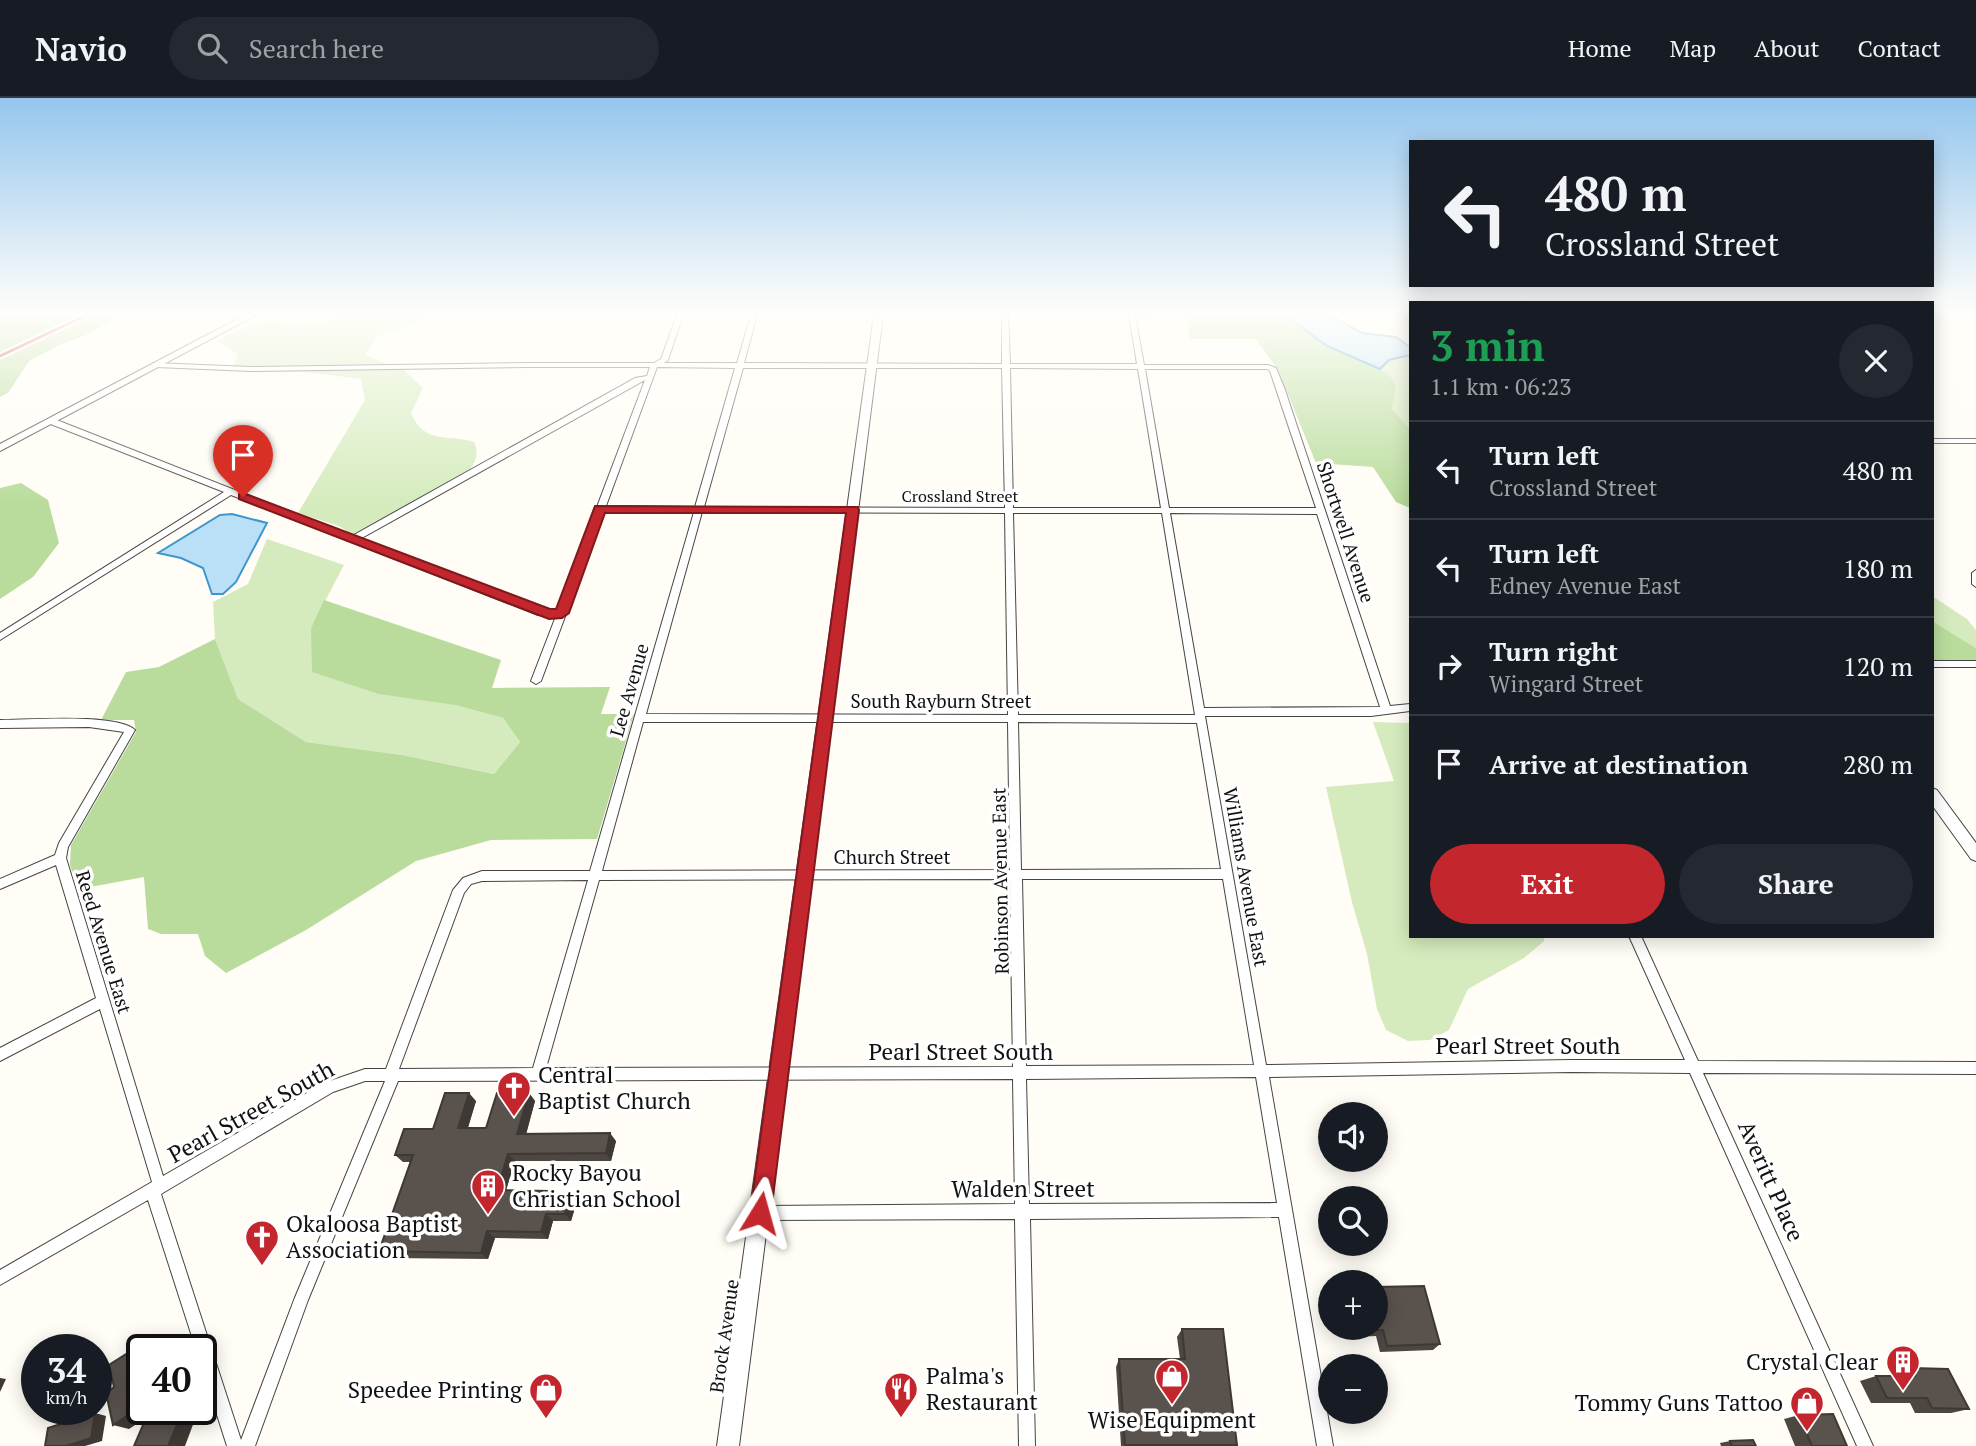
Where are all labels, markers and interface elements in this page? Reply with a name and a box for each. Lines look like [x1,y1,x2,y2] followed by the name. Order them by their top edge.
[169,17,659,80] search box
[35,27,127,70] text: Navio
[193,29,231,67] icon: search
[249,31,384,65] text: Search here
[1568,32,1632,64] text: Home
[1670,32,1716,64] text: Map
[1754,32,1820,64] text: About
[1858,32,1941,64] text: Contact
[1545,160,1687,225] text: 480 m
[1430,168,1521,259] icon: left
[1545,223,1779,265] text: Crossland Street
[1430,317,1545,373] text: 3 min
[1839,324,1913,398] button: close
[1430,371,1572,402] text: 1.1 km · 06:23
[213,425,273,497] pin
[224,436,262,474] icon: arrive
[1489,438,1599,472] text: Turn left
[1430,451,1468,489] icon: left
[1843,453,1913,487] text: 480 m
[1312,458,1381,606] street label: Shortwell Avenue
[1489,472,1657,503] text: Crossland Street
[901,485,1019,507] street label: Crossland Street
[1489,536,1599,570] text: Turn left
[1430,549,1468,587] icon: left
[1843,551,1913,585] text: 180 m
[1489,570,1681,601] text: Edney Avenue East
[1489,634,1618,668] text: Turn right
[603,640,654,739] street label: Lee Avenue
[1430,647,1468,685] icon: right
[1843,649,1913,683] text: 120 m
[1489,668,1643,699] text: Wingard Street
[851,688,1031,713] street label: South Rayburn Street
[1430,745,1468,783] icon: arrive
[1489,747,1748,781] text: Arrive at destination
[1843,747,1913,781] text: 280 m
[1218,785,1275,969] street label: Williams Avenue East
[985,787,1014,975] street label: Robinson Avenue East
[834,844,950,869] street label: Church Street
[1430,844,1665,924] button: Exit
[1679,844,1913,924] button: Share
[71,867,138,1016] street label: Reed Avenue East
[1436,1030,1621,1061] street label: Pearl Street South
[869,1036,1054,1067] street label: Pearl Street South
[162,1053,340,1170] street label: Pearl Street South
[538,1059,691,1116] place label: Central Baptist Church
[495,1069,533,1118] church icon: Central Baptist Church
[1318,1102,1388,1424] map controls
[1318,1102,1388,1172] button: sound
[1731,1115,1812,1246] street label: Averitt Place
[512,1157,681,1214] place label: Rocky Bayou Christian School
[469,1167,507,1216] building icon: Rocky Bayou Christian School
[951,1173,1095,1204] street label: Walden Street
[723,1176,797,1250] position arrow
[1318,1186,1388,1256] button: search
[286,1208,459,1265] place label: Okaloosa Baptist Association
[243,1218,281,1267] church icon: Okaloosa Baptist Association
[1318,1270,1388,1340] button: +
[703,1277,744,1394] street label: Brock Avenue
[126,1334,217,1425] speed limit sign: 40
[1884,1343,1922,1392] building icon: Crystal Clear
[1746,1346,1878,1377] place label: Crystal Clear
[47,1347,86,1393] text: 34
[1318,1354,1388,1424] button: −
[1153,1357,1191,1406] shop icon: Wise Equipment
[926,1360,1038,1417] place label: Palma's Restaurant
[882,1370,920,1419] restaurant icon: Palma's Restaurant
[527,1371,565,1420] shop icon: Speedee Printing
[348,1374,523,1405] place label: Speedee Printing
[1788,1384,1826,1433] shop icon: Tommy Guns Tattoo
[46,1385,87,1409] text: km/h
[1575,1387,1783,1418] place label: Tommy Guns Tattoo
[1088,1404,1257,1435] place label: Wise Equipment

